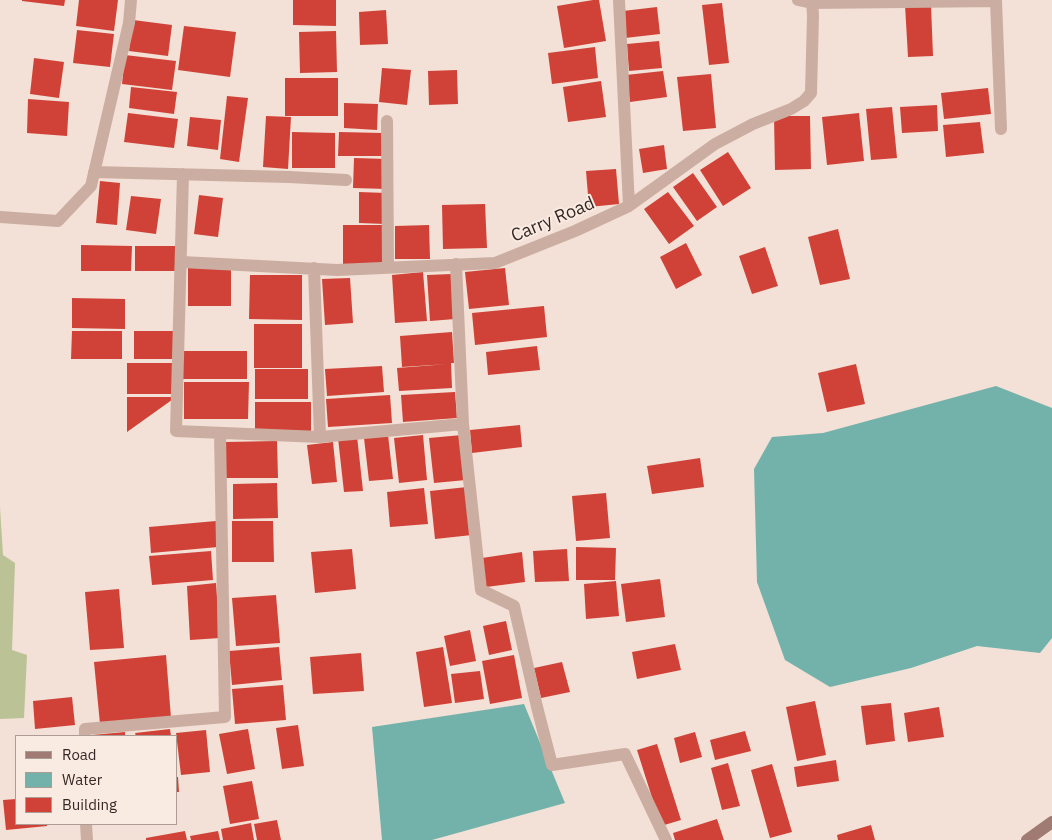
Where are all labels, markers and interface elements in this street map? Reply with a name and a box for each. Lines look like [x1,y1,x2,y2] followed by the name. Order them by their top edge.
[508,193,598,247] street label: Carry Road
[15,735,178,825] legend
[62,745,97,764] text: Road
[62,770,102,789] text: Water
[62,795,117,814] text: Building

